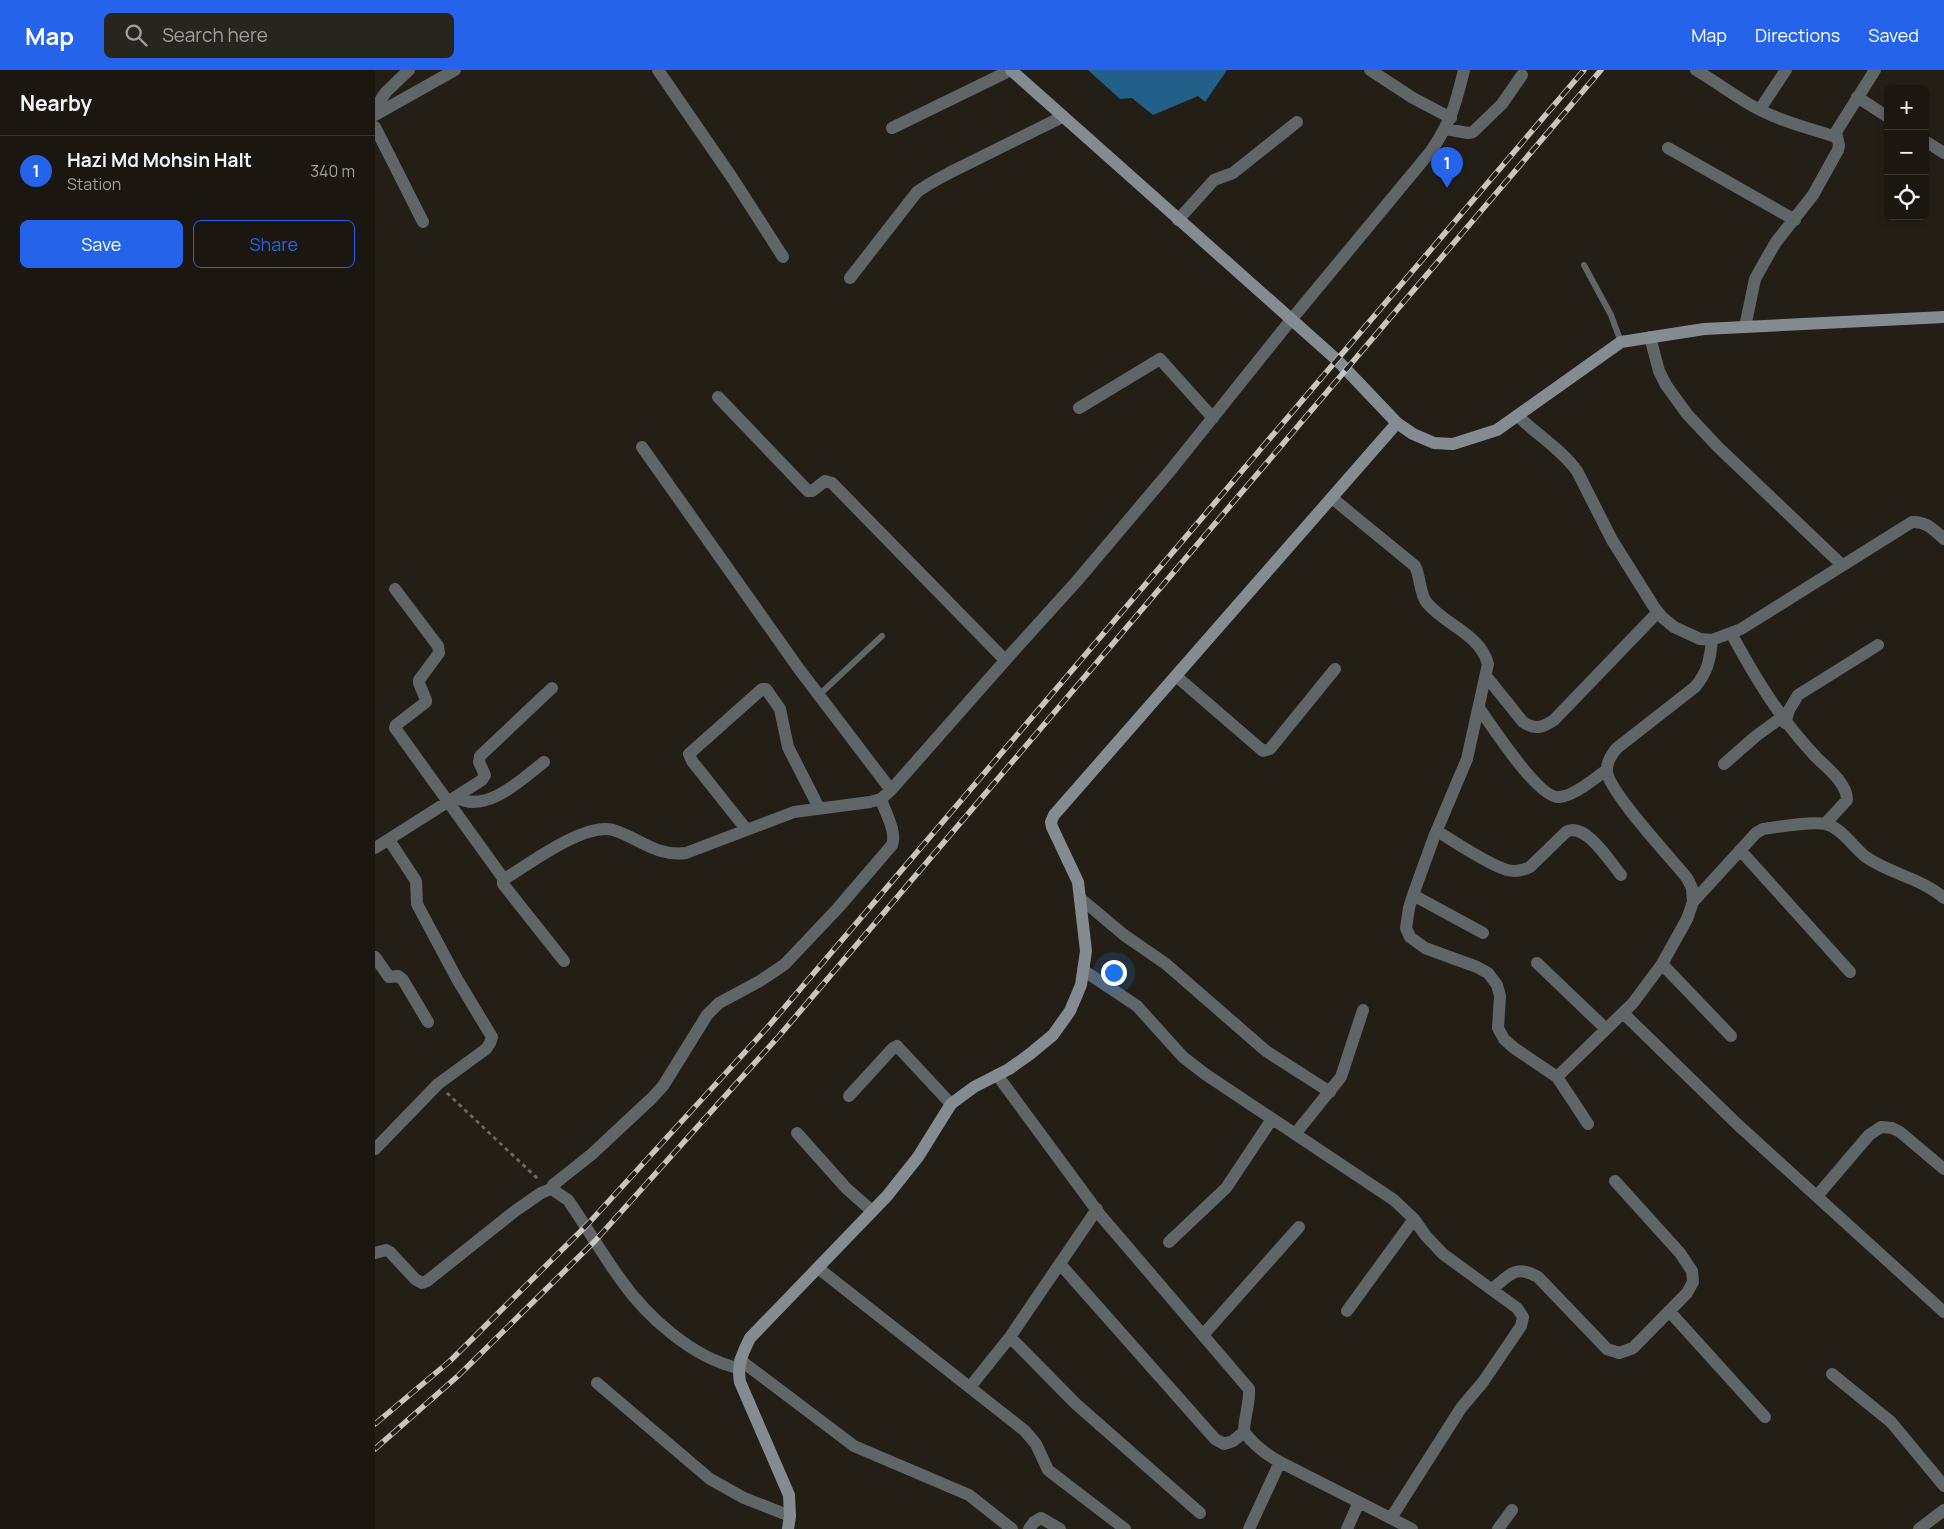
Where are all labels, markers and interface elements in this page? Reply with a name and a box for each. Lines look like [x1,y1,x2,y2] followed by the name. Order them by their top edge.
[104,13,454,58] search box
[25,19,74,52] text: Map
[122,21,150,49] icon: search
[162,22,268,48] text: Search here
[1691,23,1727,47] text: Map
[1755,23,1840,47] text: Directions
[1868,23,1919,47] text: Saved
[1884,85,1929,220] map controls
[1884,85,1929,130] button: +
[20,89,92,117] text: Nearby
[1884,130,1929,175] button: −
[67,147,252,173] text: Hazi Md Mohsin Halt
[1431,147,1463,188] pin: 1
[32,160,40,182] text: 1
[310,160,355,182] text: 340 m
[67,173,121,195] text: Station
[1884,175,1929,220] button: locate
[20,220,183,268] button: Save
[193,220,355,268] button: Share
[1101,960,1127,986] your location

